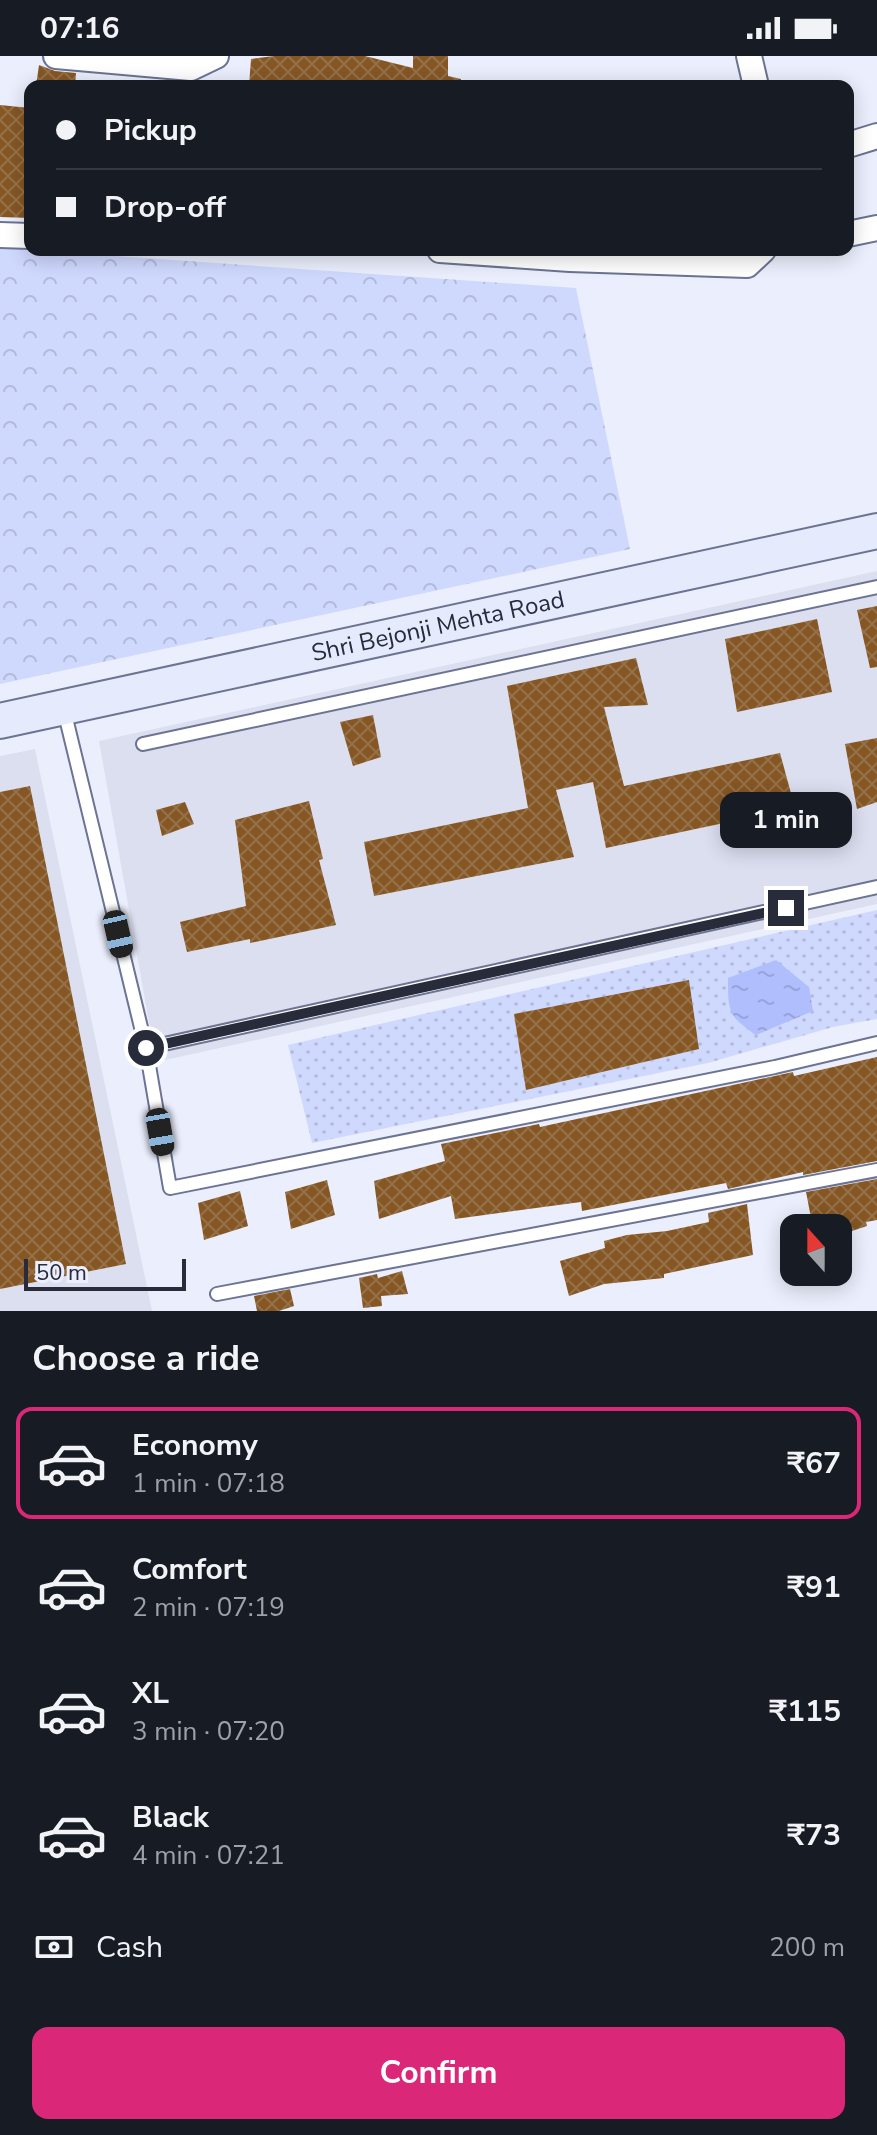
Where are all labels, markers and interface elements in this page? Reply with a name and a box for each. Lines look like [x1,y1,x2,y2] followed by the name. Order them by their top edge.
[40,8,119,49] text: 07:16
[104,110,197,151] text: Pickup
[104,187,226,228] text: Drop-off
[308,583,567,669] street label: Shri Bejonji Mehta Road
[720,792,852,848] callout: 1 min
[752,802,820,837] text: 1 min
[768,890,804,926] route end
[101,908,135,960] car
[128,1030,164,1066] route start
[144,1106,176,1158] car
[780,1214,852,1286] north arrow
[780,1214,852,1286] map controls
[24,1255,186,1291] scale bar
[36,1258,87,1288] text: 50 m
[32,1334,260,1383] text: Choose a ride
[132,1425,258,1466] text: Economy
[36,1427,108,1499] icon: car
[787,1443,841,1484] text: ₹67
[132,1466,285,1501] text: 1 min · 07:18
[132,1549,247,1590] text: Comfort
[36,1551,108,1623] icon: car
[787,1567,841,1608] text: ₹91
[132,1590,285,1625] text: 2 min · 07:19
[132,1673,169,1714] text: XL
[36,1675,108,1747] icon: car
[769,1691,841,1732] text: ₹115
[132,1714,285,1749] text: 3 min · 07:20
[132,1797,209,1838] text: Black
[36,1799,108,1871] icon: car
[787,1815,841,1856] text: ₹73
[132,1838,285,1873] text: 4 min · 07:21
[32,1925,76,1969] icon: cash
[96,1927,163,1968] text: Cash
[769,1930,845,1965] text: 200 m
[32,2027,845,2119] button: Confirm

